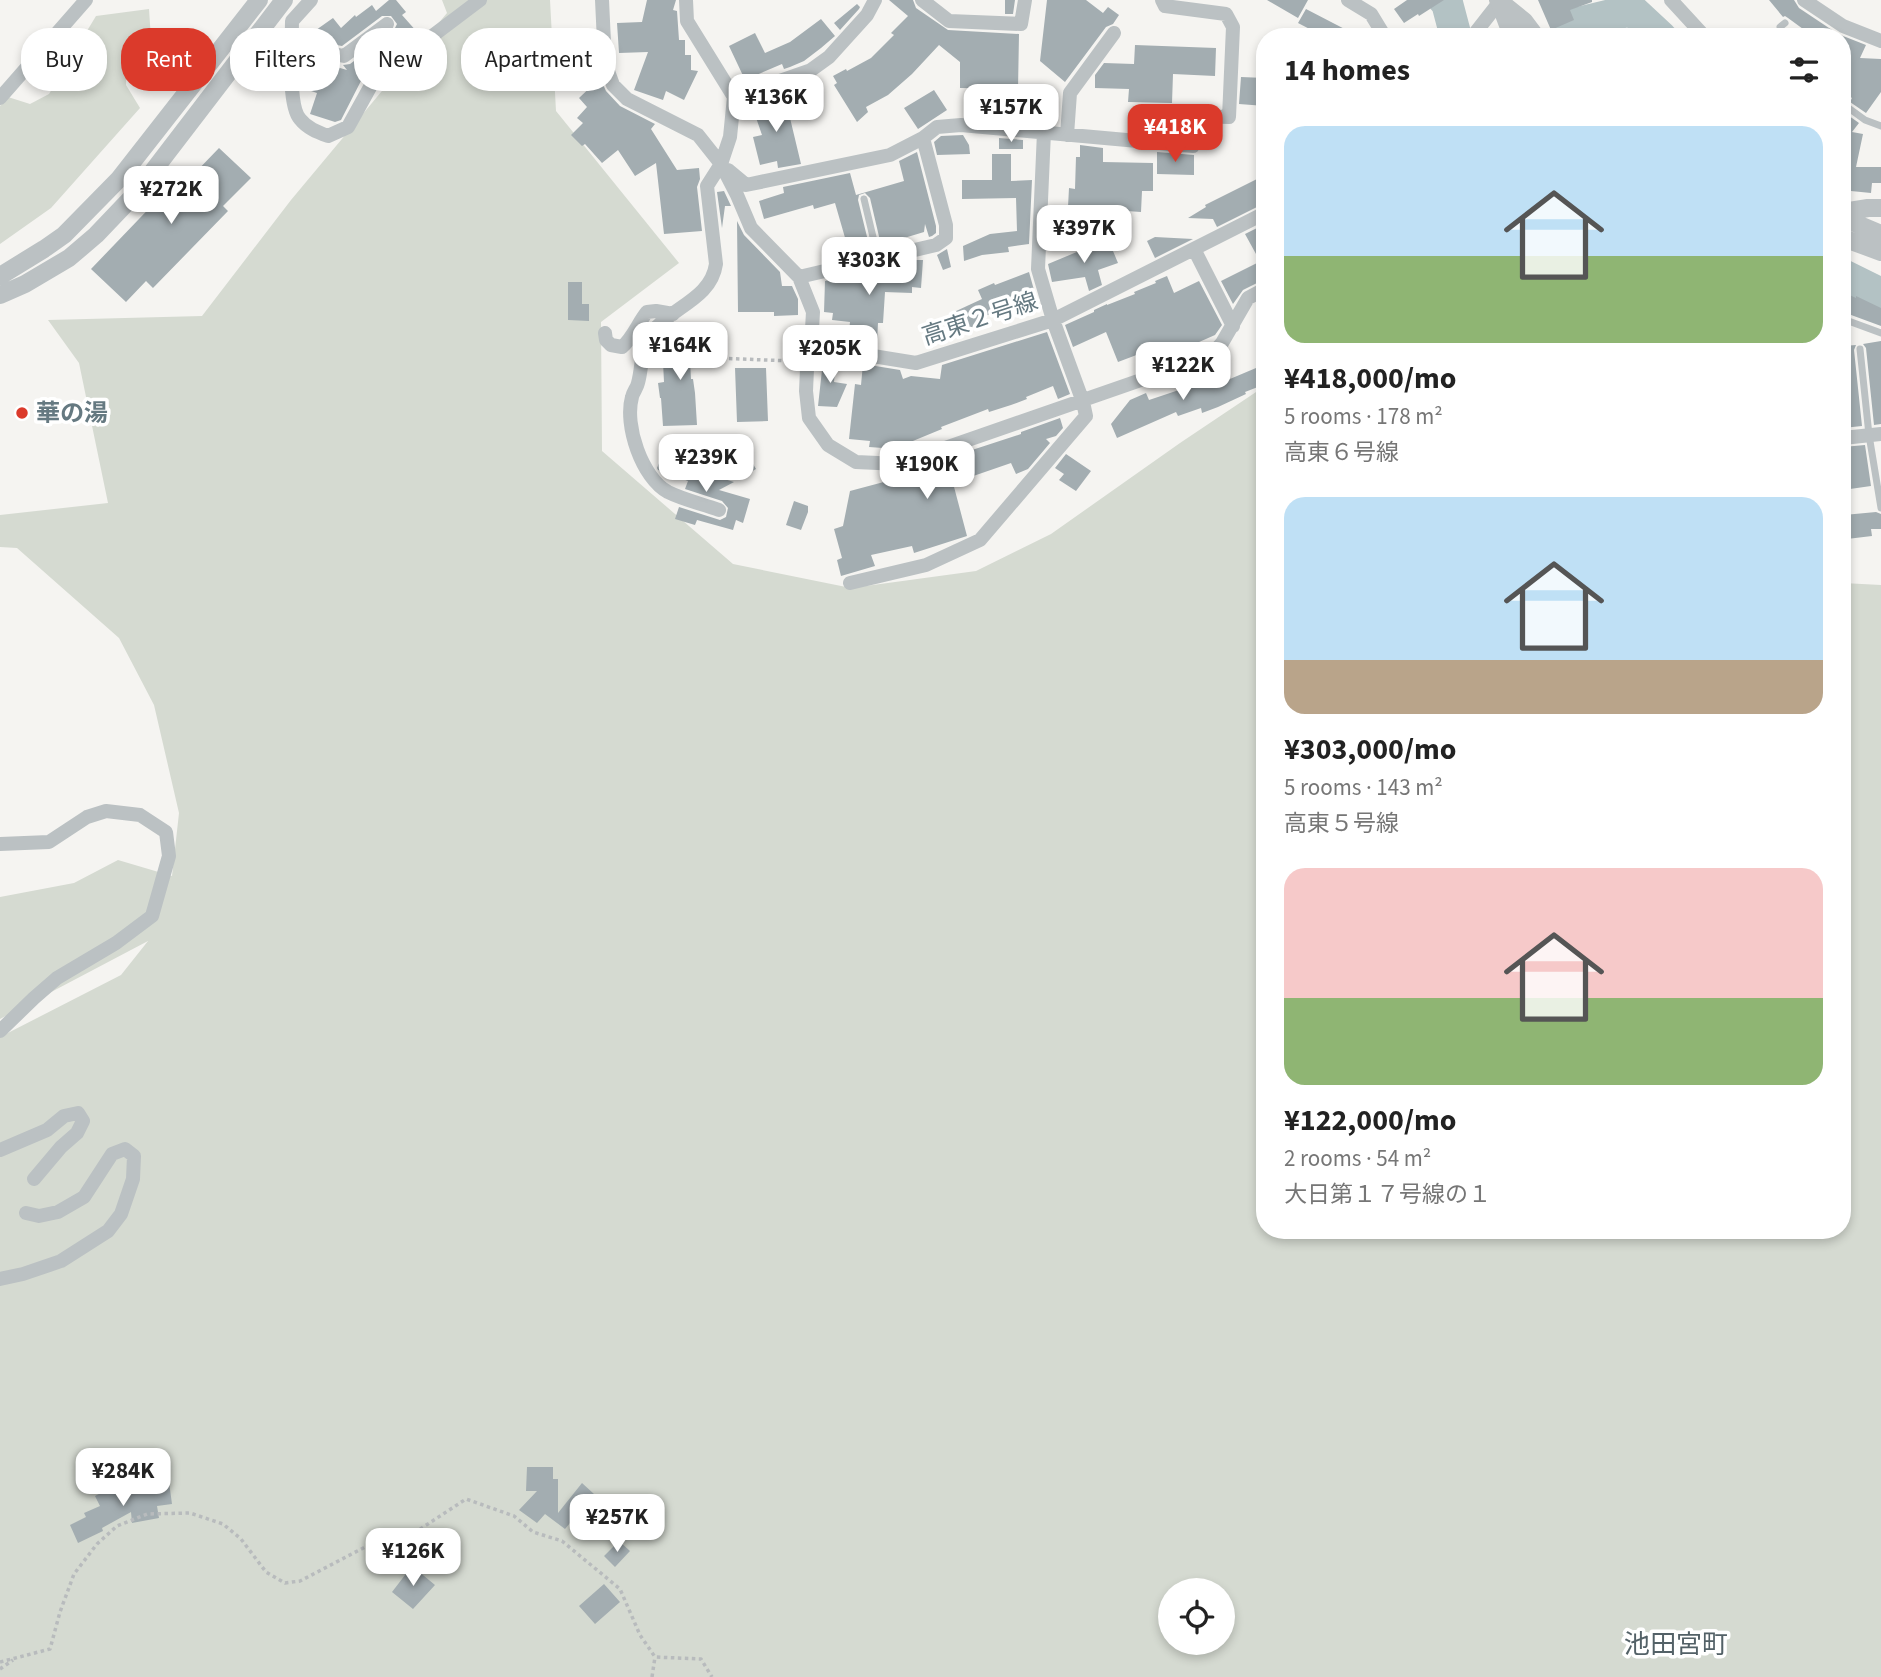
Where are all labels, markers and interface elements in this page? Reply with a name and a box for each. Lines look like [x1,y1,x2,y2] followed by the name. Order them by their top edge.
[21,28,107,91] chip: Buy
[121,28,216,91] chip: Rent
[230,28,340,91] chip: Filters
[354,28,447,91] chip: New
[461,28,616,91] chip: Apartment
[1284,49,1410,92] text: 14 homes
[1785,51,1823,89] icon: filters
[727,74,825,134] pin: ¥136K
[745,80,807,113] text: ¥136K
[962,85,1060,144] pin: ¥157K
[980,90,1042,123] text: ¥157K
[1126,104,1224,164] pin: ¥418K
[1144,110,1206,143] text: ¥418K
[122,166,220,226] pin: ¥272K
[140,172,202,205] text: ¥272K
[1491,172,1617,298] icon: home
[1035,205,1133,265] pin: ¥397K
[1053,211,1115,244] text: ¥397K
[820,238,918,297] pin: ¥303K
[838,243,900,276] text: ¥303K
[918,284,1042,354] street label: 高東２号線
[631,322,729,382] pin: ¥164K
[781,326,879,385] pin: ¥205K
[649,328,711,361] text: ¥164K
[799,331,861,364] text: ¥205K
[1134,342,1232,402] pin: ¥122K
[1152,348,1214,381] text: ¥122K
[1284,357,1456,400] text: ¥418,000/mo
[36,396,108,431] place label: 華の湯
[1284,400,1443,433] text: 5 rooms · 178 m²
[14,405,30,421] marker: 華の湯
[657,434,755,494] pin: ¥239K
[1284,436,1399,469] text: 高東６号線
[675,440,737,473] text: ¥239K
[878,442,976,501] pin: ¥190K
[896,447,958,480] text: ¥190K
[1491,543,1617,669] icon: home
[1284,728,1456,771] text: ¥303,000/mo
[1284,771,1443,804] text: 5 rooms · 143 m²
[1284,807,1399,840] text: 高東５号線
[1491,914,1617,1040] icon: home
[1284,1099,1456,1142] text: ¥122,000/mo
[1284,1142,1431,1175] text: 2 rooms · 54 m²
[1284,1178,1491,1211] text: 大日第１７号線の１
[74,1448,172,1508] pin: ¥284K
[92,1454,154,1487] text: ¥284K
[568,1494,666,1554] pin: ¥257K
[586,1500,648,1533] text: ¥257K
[364,1528,462,1588] pin: ¥126K
[382,1534,444,1567] text: ¥126K
[1158,1578,1235,1655] map controls
[1158,1578,1235,1655] button: locate
[1624,1626,1728,1663] district label: 池田宮町

